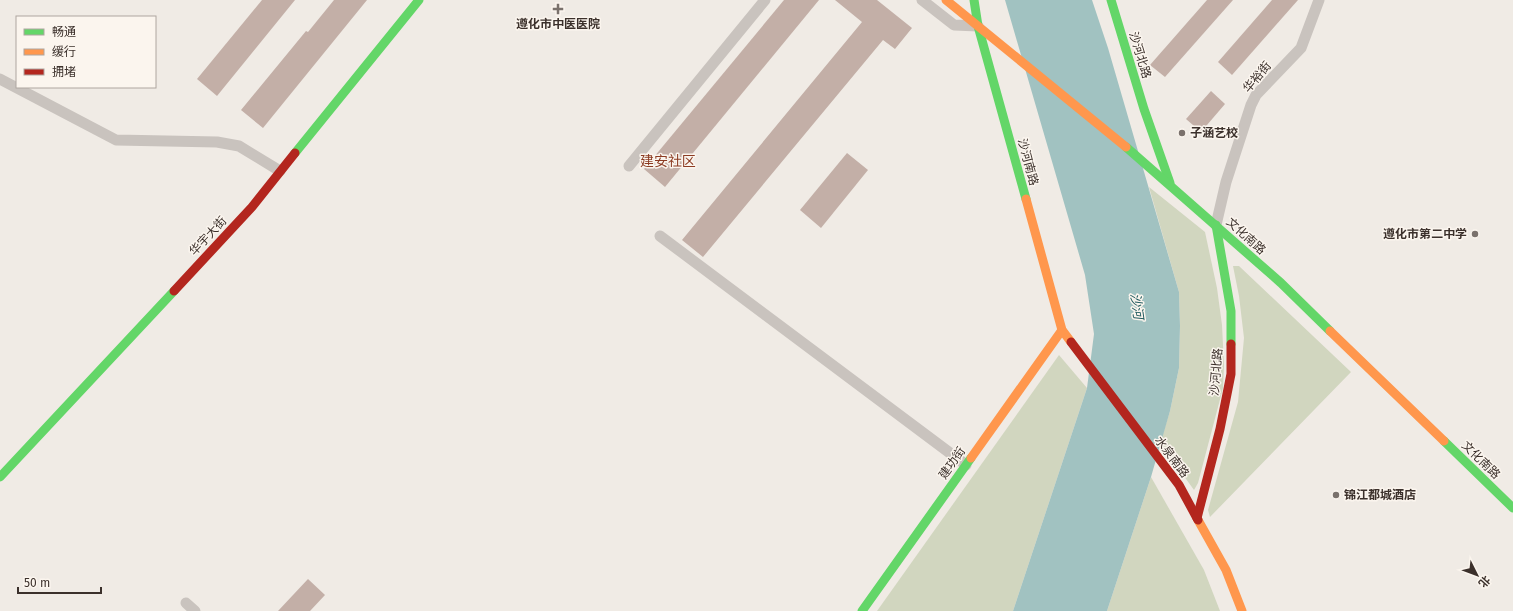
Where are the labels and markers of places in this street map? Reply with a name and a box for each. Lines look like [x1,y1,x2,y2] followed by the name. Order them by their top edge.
[552,3,564,15] marker: 遵化市中医医院
[516,17,600,31] place label: 遵化市中医医院
[1190,126,1238,140] place label: 子涵艺校
[1177,128,1187,138] marker: 子涵艺校
[1383,227,1467,241] place label: 遵化市第二中学
[1470,229,1480,239] marker: 遵化市第二中学
[1344,488,1416,502] place label: 锦江都城酒店
[1331,490,1341,500] marker: 锦江都城酒店

